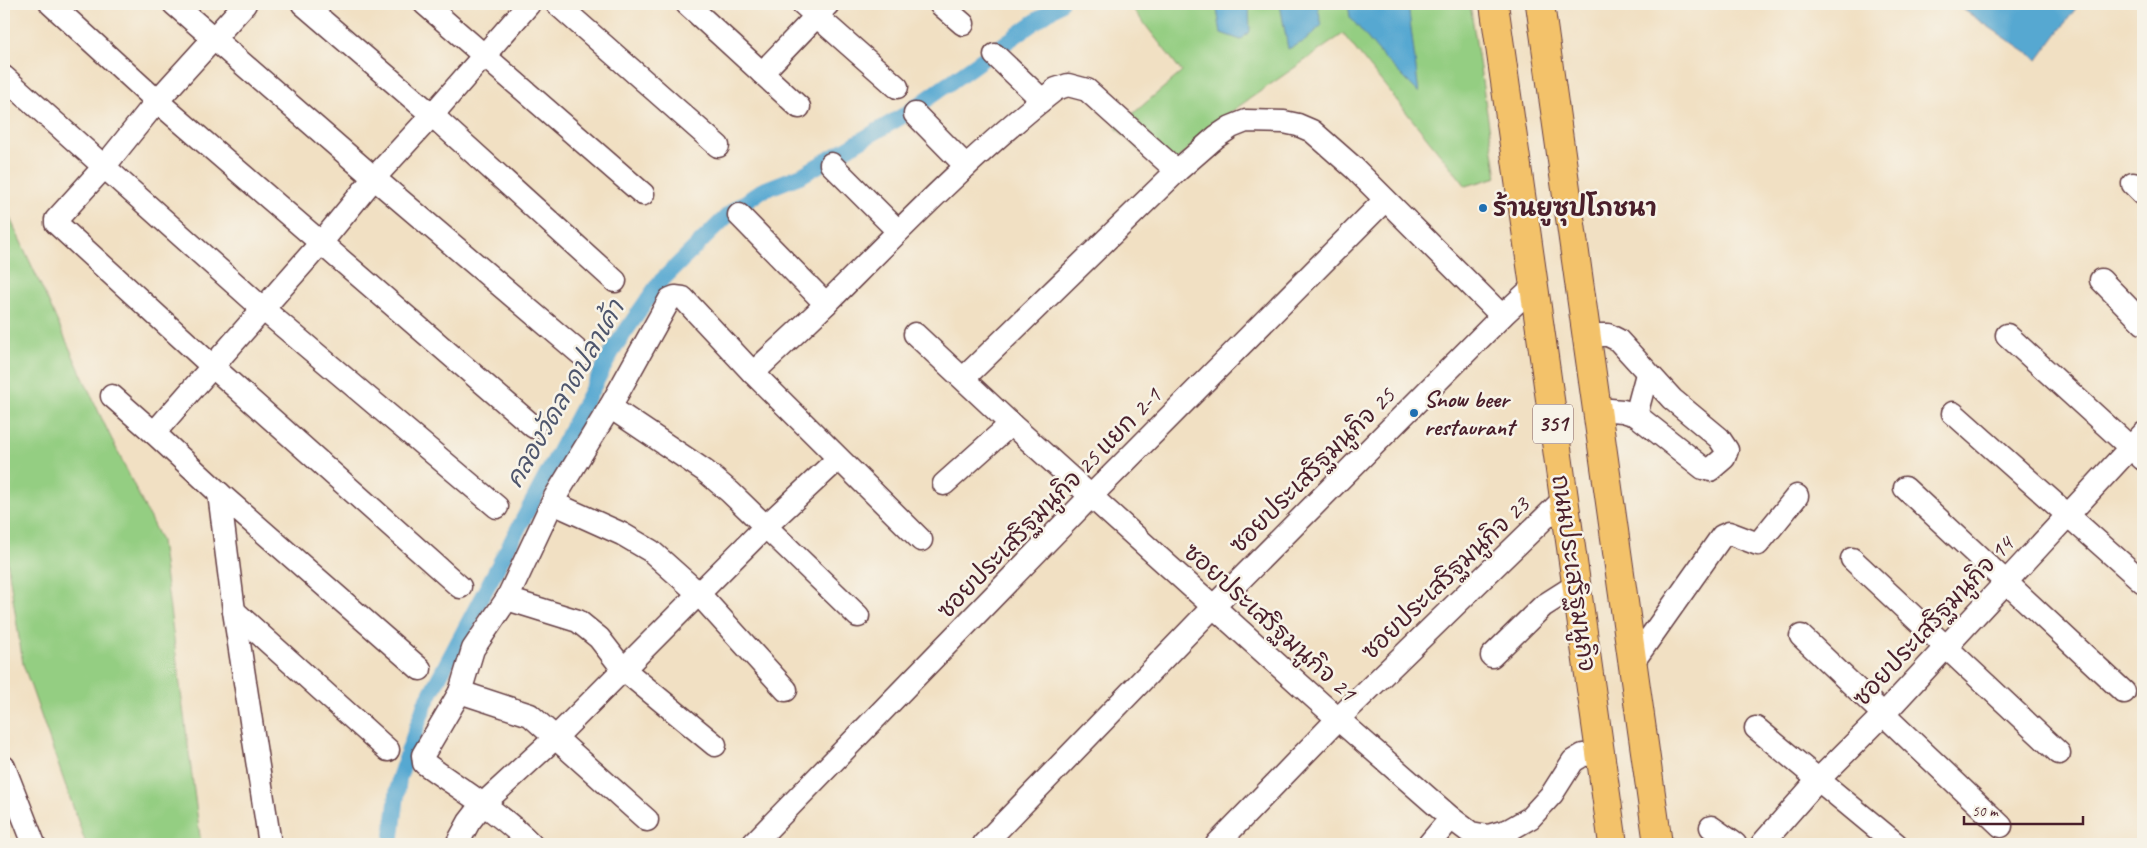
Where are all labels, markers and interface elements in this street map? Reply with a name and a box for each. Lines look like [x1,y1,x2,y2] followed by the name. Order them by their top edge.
[1493,191,1656,226] place label: ร้านยูซุปโภชนา
[1477,202,1489,214] marker: ร้านยูซุปโภชนา
[498,293,633,493] water label: คลองวัดลาดปลาเค้า
[931,380,1170,627] street label: ซอยประเสริฐมนูกิจ 25 แยก 2-1
[1223,380,1404,561] street label: ซอยประเสริฐมนูกิจ 25
[1424,384,1518,442] place label: Snow beer restaurant
[1533,404,1573,444] road number: 351
[1408,407,1420,419] marker: Snow beer restaurant
[1542,473,1603,674] street label: ถนนประเสริฐมนูกิจ
[1355,489,1539,668] street label: ซอยประเสริฐมนูกิจ 23
[1846,528,2023,714] street label: ซอยประเสริฐมนูกิจ 14
[1175,537,1363,710] street label: ซอยประเสริฐมนูกิจ 21
[1964,793,2083,825] scale bar
[1972,802,1999,821] text: 50 m

